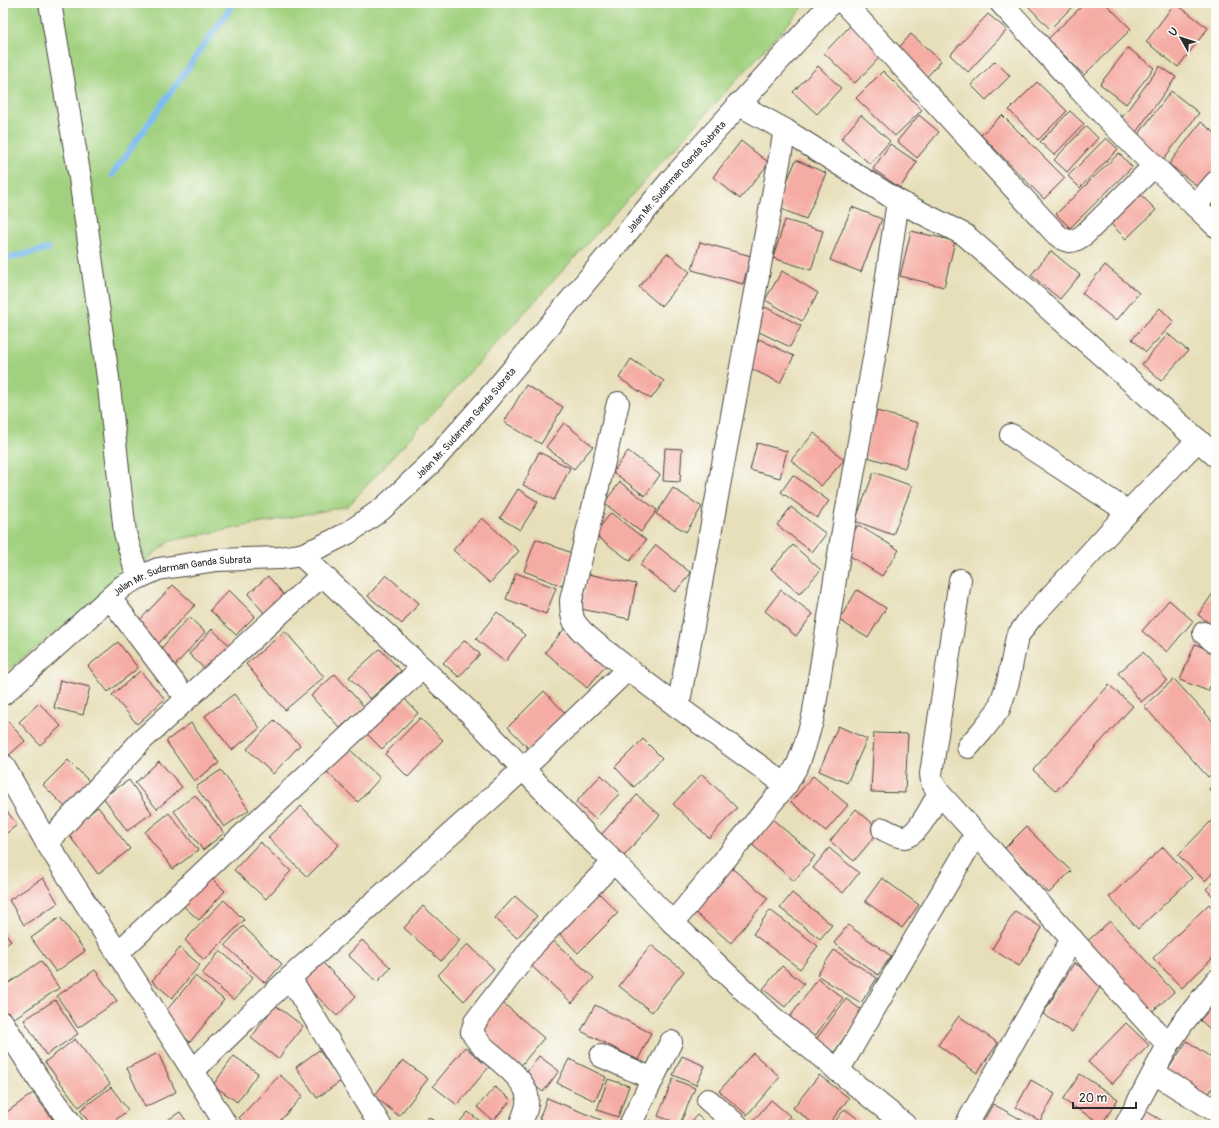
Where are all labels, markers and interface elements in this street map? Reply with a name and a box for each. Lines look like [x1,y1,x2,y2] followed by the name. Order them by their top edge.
[1161,18,1201,58] north arrow
[1166,25,1181,39] text: U
[625,118,729,235] street label: Jalan Mr. Sudarman Ganda Subrata
[414,365,519,481] street label: Jalan Mr. Sudarman Ganda Subrata
[111,554,252,599] street label: Jalan Mr. Sudarman Ganda Subrata
[1073,1084,1136,1110] scale bar
[1079,1091,1108,1106] text: 20 m

